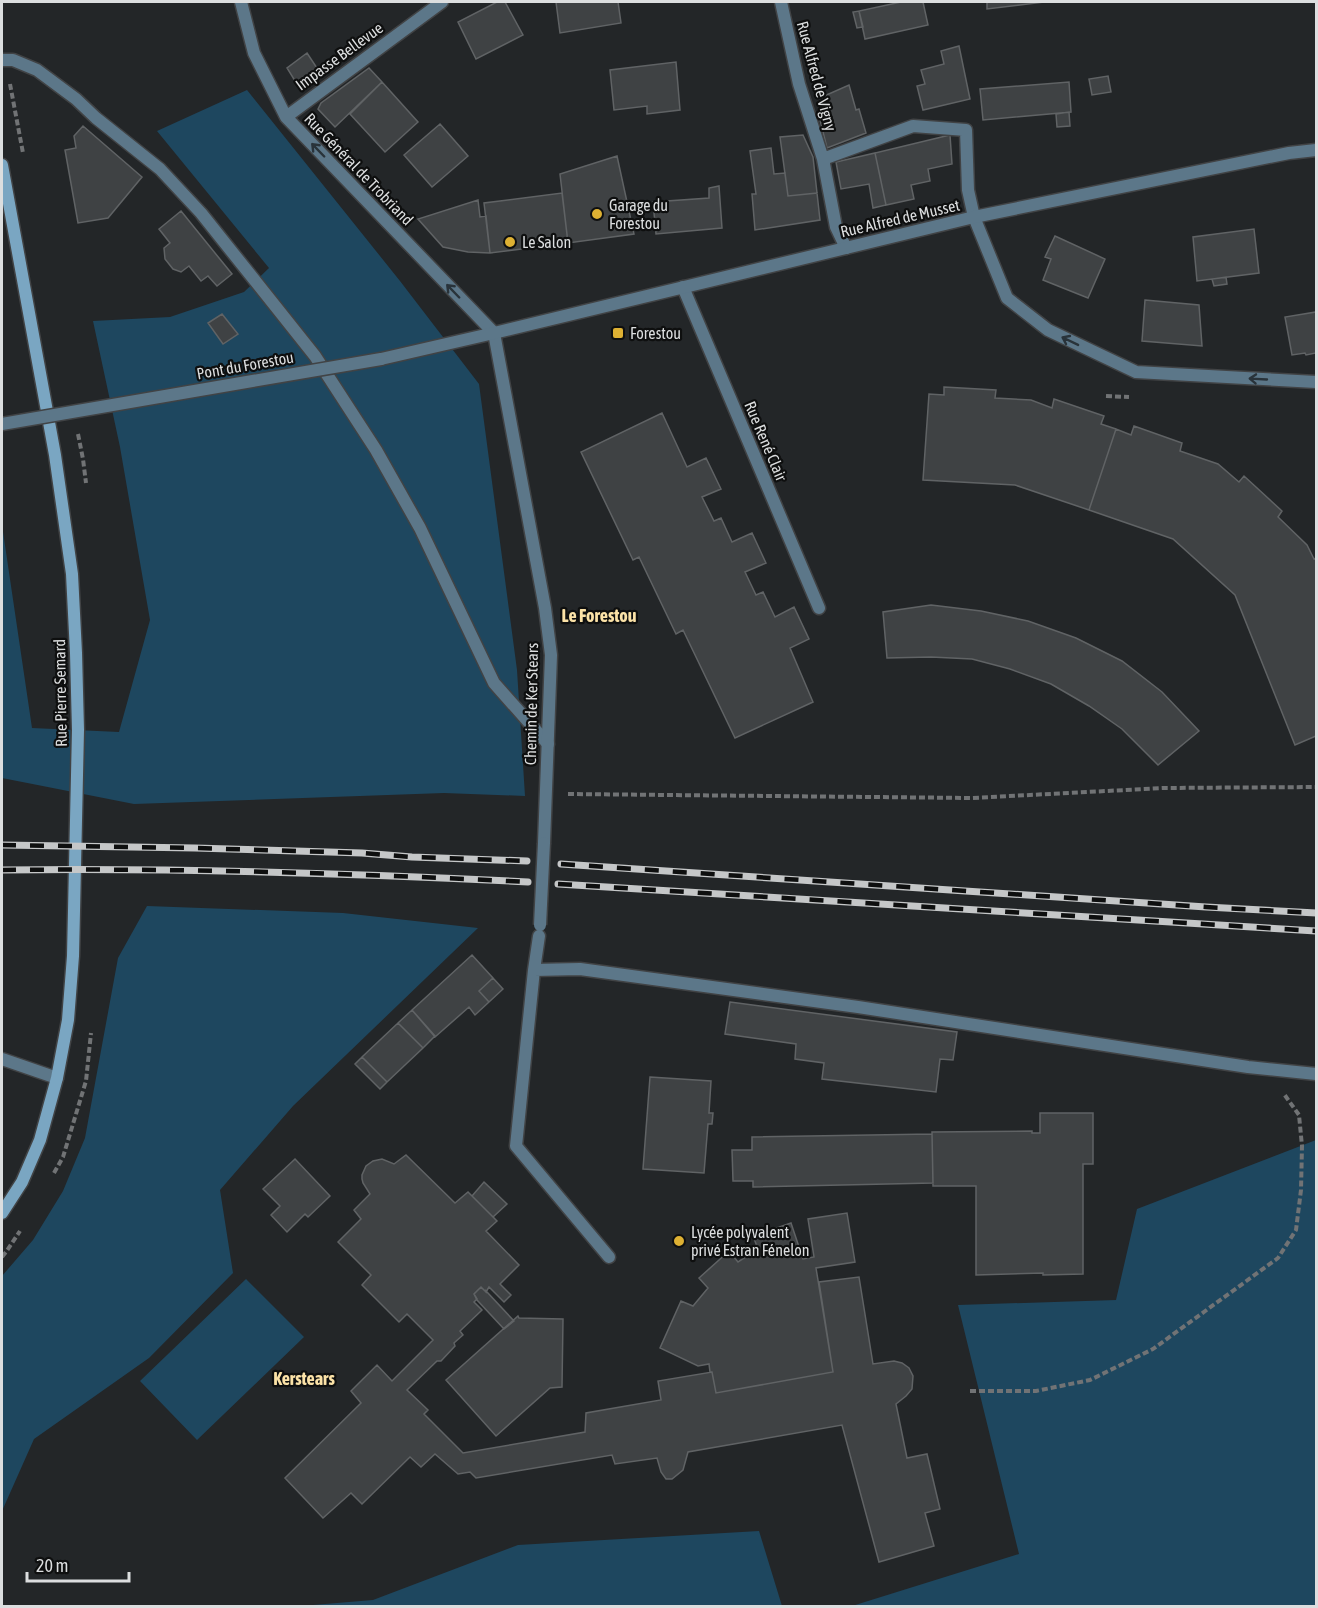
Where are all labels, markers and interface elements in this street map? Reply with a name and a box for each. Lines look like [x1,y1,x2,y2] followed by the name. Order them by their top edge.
[292,18,387,94] street label: Impasse Bellevue
[793,19,840,134] street label: Rue Alfred de Vigny
[301,109,417,229] street label: Rue Général de Trobriand
[311,143,325,158] one-way arrow
[839,195,962,240] street label: Rue Alfred de Musset
[609,196,668,232] place label: Garage du Forestou
[590,207,604,221] marker: Garage du Forestou
[522,233,571,251] place label: Le Salon
[503,235,517,249] marker: Le Salon
[446,284,460,299] one-way arrow
[630,324,681,342] place label: Forestou
[611,326,625,340] marker: Forestou
[1062,335,1080,347] one-way arrow
[195,348,295,382] street label: Pont du Forestou
[1249,374,1269,385] one-way arrow
[741,398,791,484] street label: Rue René Clair
[562,605,637,626] district label: Le Forestou
[50,639,70,747] street label: Rue Pierre Semard
[521,642,541,765] street label: Chemin de Ker Stears
[691,1223,810,1260] place label: Lycée polyvalent privé Estran Fénelon
[672,1234,686,1248] marker: Lycée polyvalent privé Estran Fénelon
[273,1368,335,1389] district label: Kerstears
[27,1545,129,1583] scale bar
[36,1555,68,1576] text: 20 m

